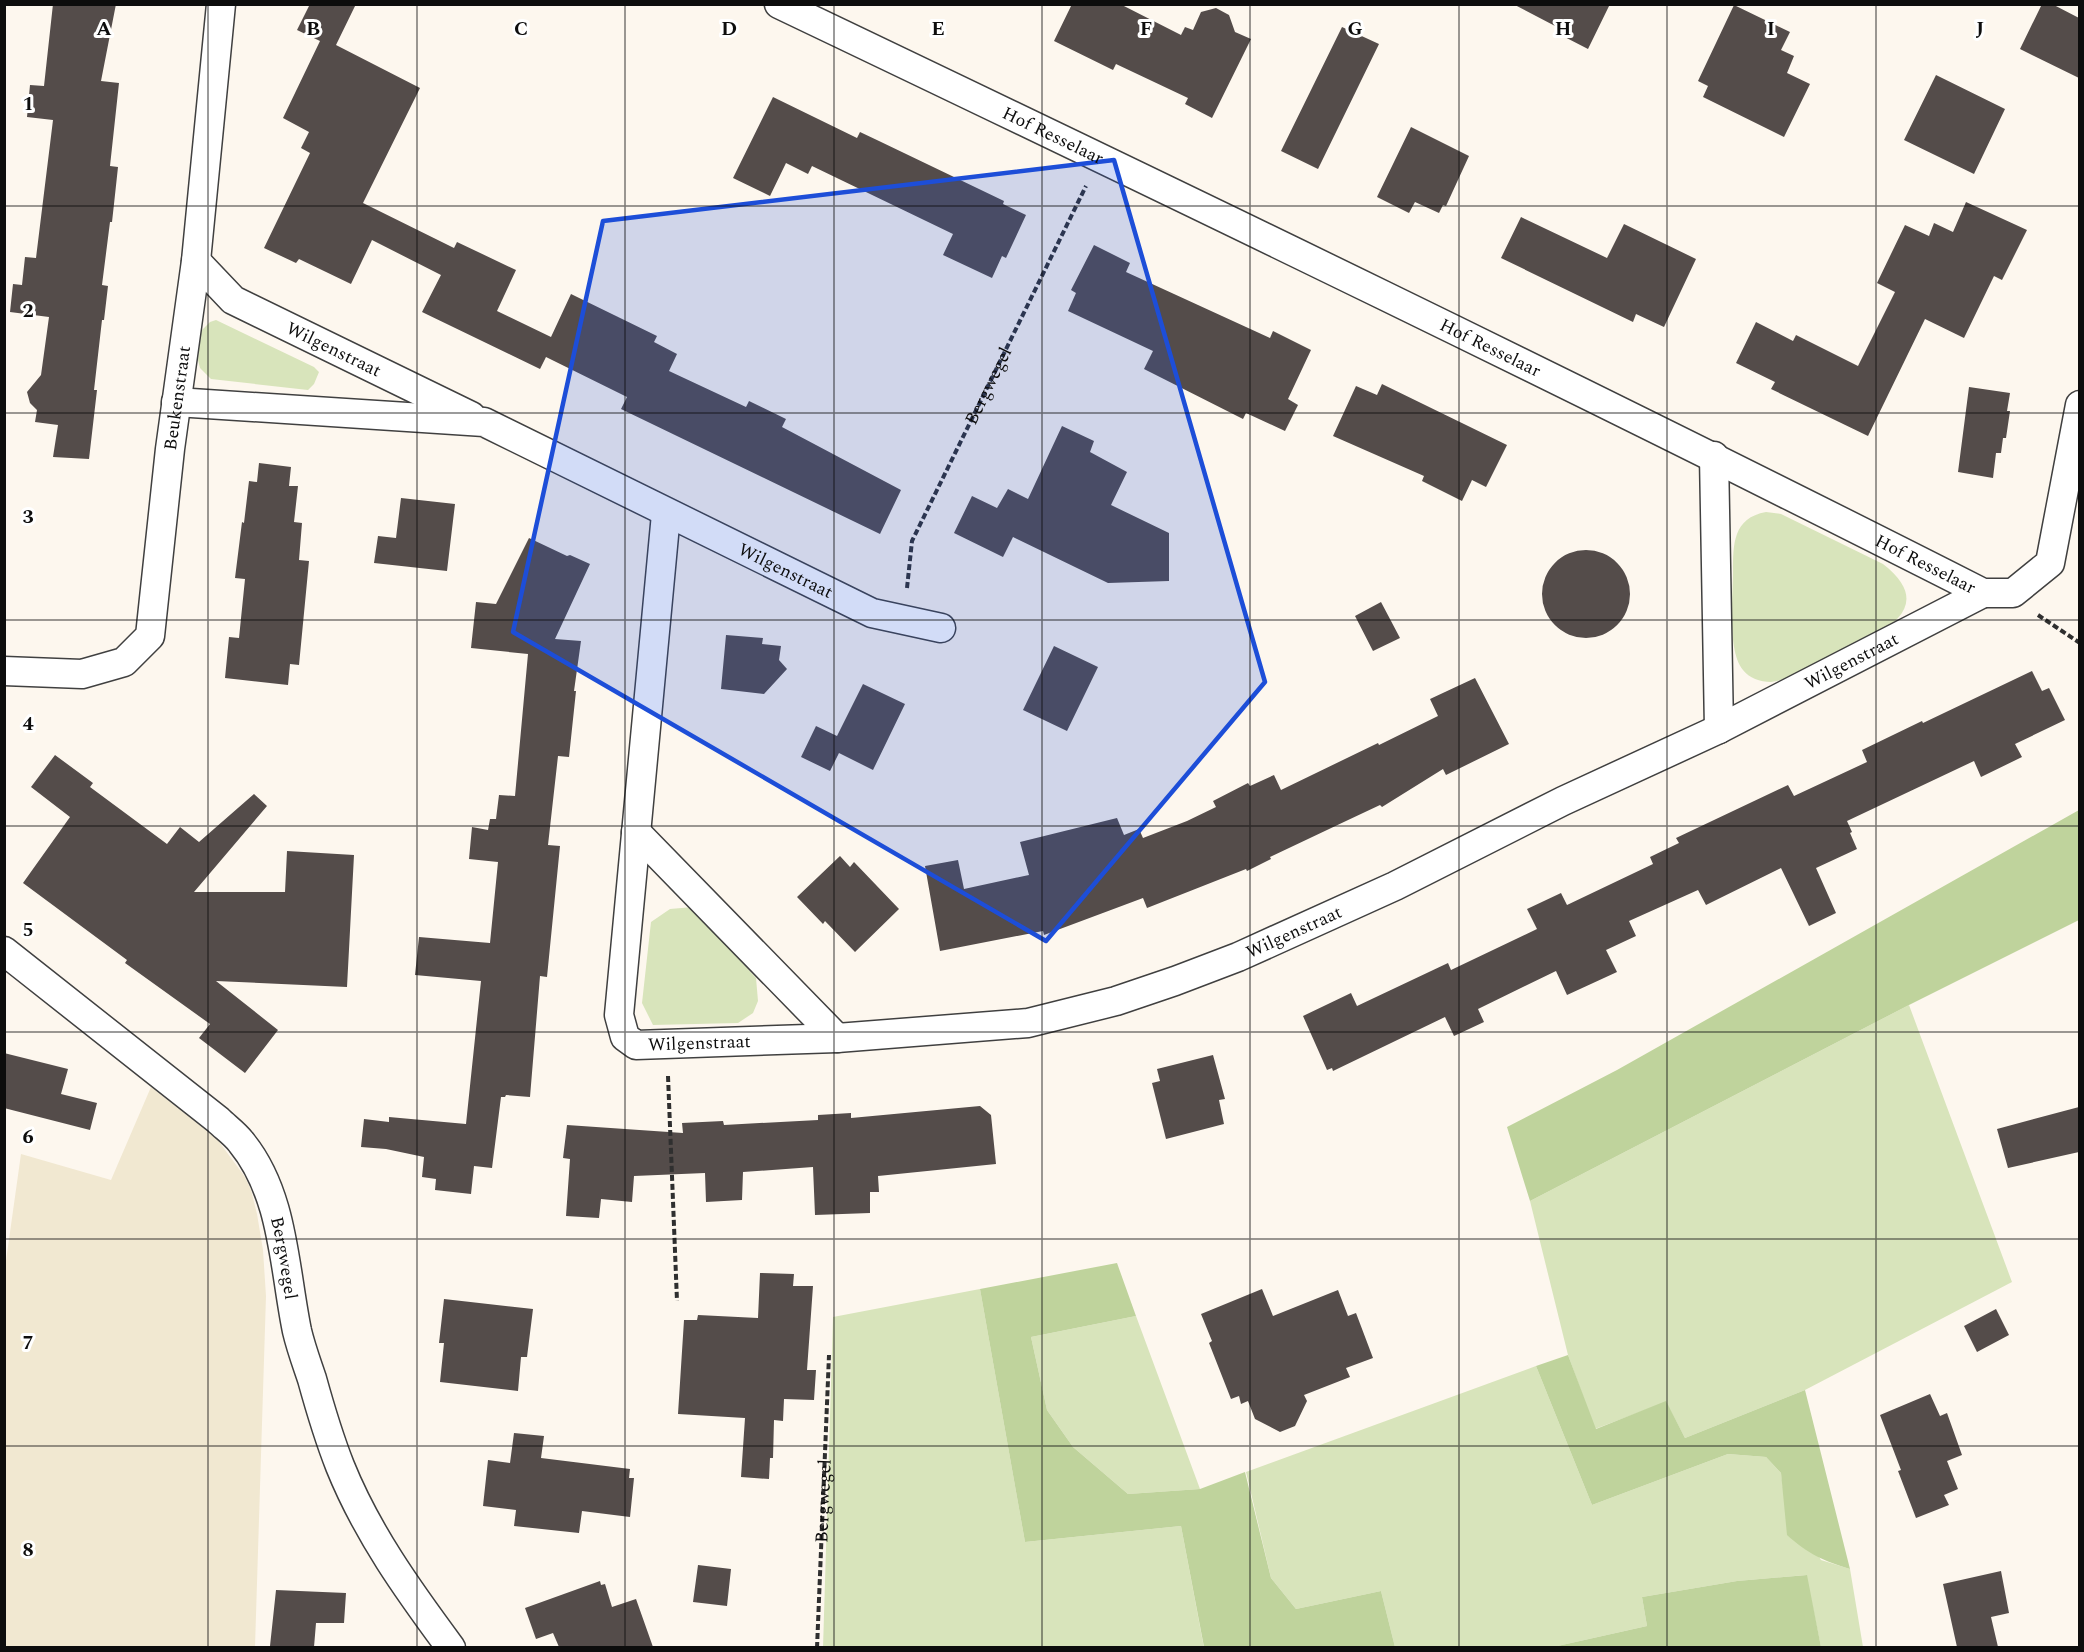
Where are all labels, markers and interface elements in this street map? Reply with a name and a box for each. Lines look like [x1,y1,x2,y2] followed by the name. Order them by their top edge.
[96,14,112,44] text: A
[306,14,320,44] text: B
[514,14,528,44] text: C
[721,14,737,44] text: D
[931,14,945,44] text: E
[1140,14,1152,44] text: F
[1347,14,1363,44] text: G
[1555,14,1571,44] text: H
[1767,14,1775,44] text: I
[1976,14,1984,44] text: J
[22,89,34,119] text: 1
[998,100,1108,172] street label: Hof Resselaar
[22,296,34,326] text: 2
[1435,312,1545,384] street label: Hof Resselaar
[282,315,386,384] street label: Wilgenstraat
[958,343,1019,430] street label: Bergwegel
[157,344,198,452] street label: Beukenstraat
[22,502,34,532] text: 3
[1870,528,1980,601] street label: Hof Resselaar
[733,536,838,606] street label: Wilgenstraat
[1800,626,1903,697] street label: Wilgenstraat
[22,709,34,739] text: 4
[1242,899,1346,966] street label: Wilgenstraat
[22,915,34,945] text: 5
[648,1028,751,1059] street label: Wilgenstraat
[22,1122,34,1152] text: 6
[263,1214,304,1301] street label: Bergwegel
[22,1328,34,1358] text: 7
[808,1459,839,1544] street label: Bergwegel
[22,1535,34,1565] text: 8

